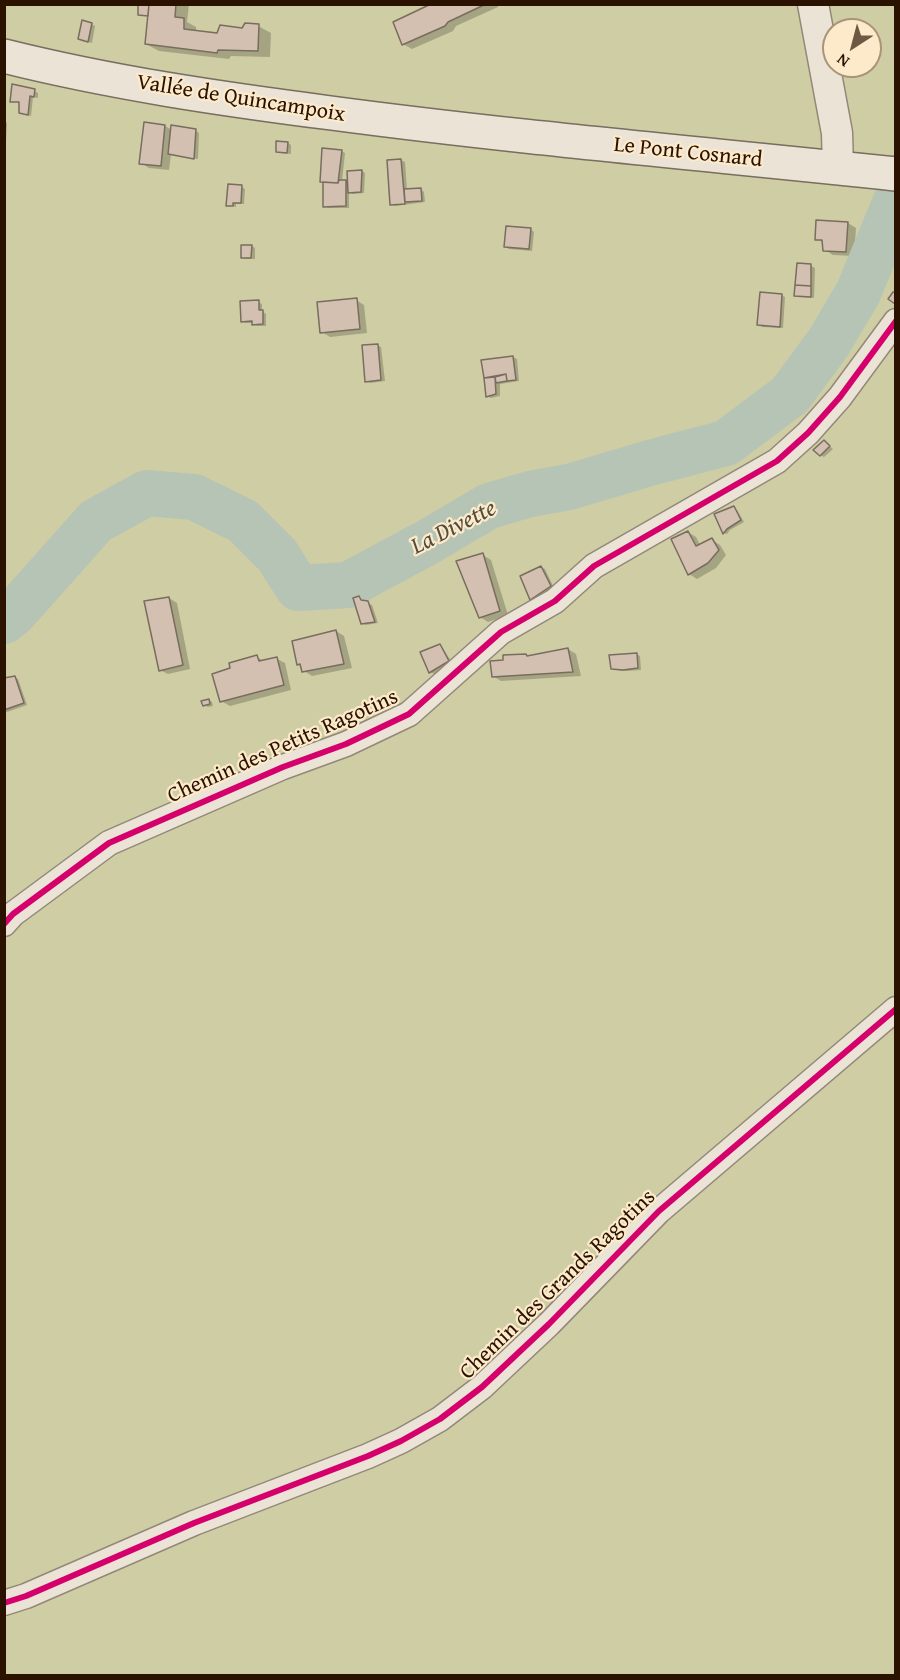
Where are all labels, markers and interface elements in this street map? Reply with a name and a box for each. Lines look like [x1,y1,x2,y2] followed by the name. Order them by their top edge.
[822,18,882,78] north arrow
[831,48,854,74] text: N
[135,69,347,129] street label: Vallée de Quincampoix
[612,132,764,174] street label: Le Pont Cosnard
[407,494,501,562] water label: La Divette
[164,684,402,810] street label: Chemin des Petits Ragotins
[455,1185,661,1385] street label: Chemin des Grands Ragotins

